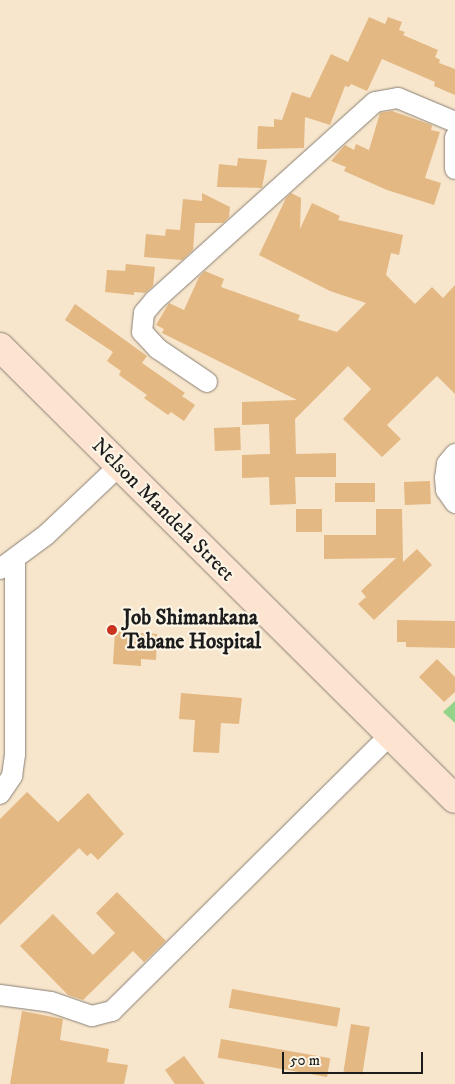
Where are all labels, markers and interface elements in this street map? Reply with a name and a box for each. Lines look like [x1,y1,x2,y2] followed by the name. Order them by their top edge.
[86,433,240,587] street label: Nelson Mandela Street
[123,605,261,655] place label: Job Shimankana Tabane Hospital
[105,623,119,637] marker: Job Shimankana Tabane Hospital
[285,1042,426,1074] scale bar
[290,1051,320,1070] text: 50 m

